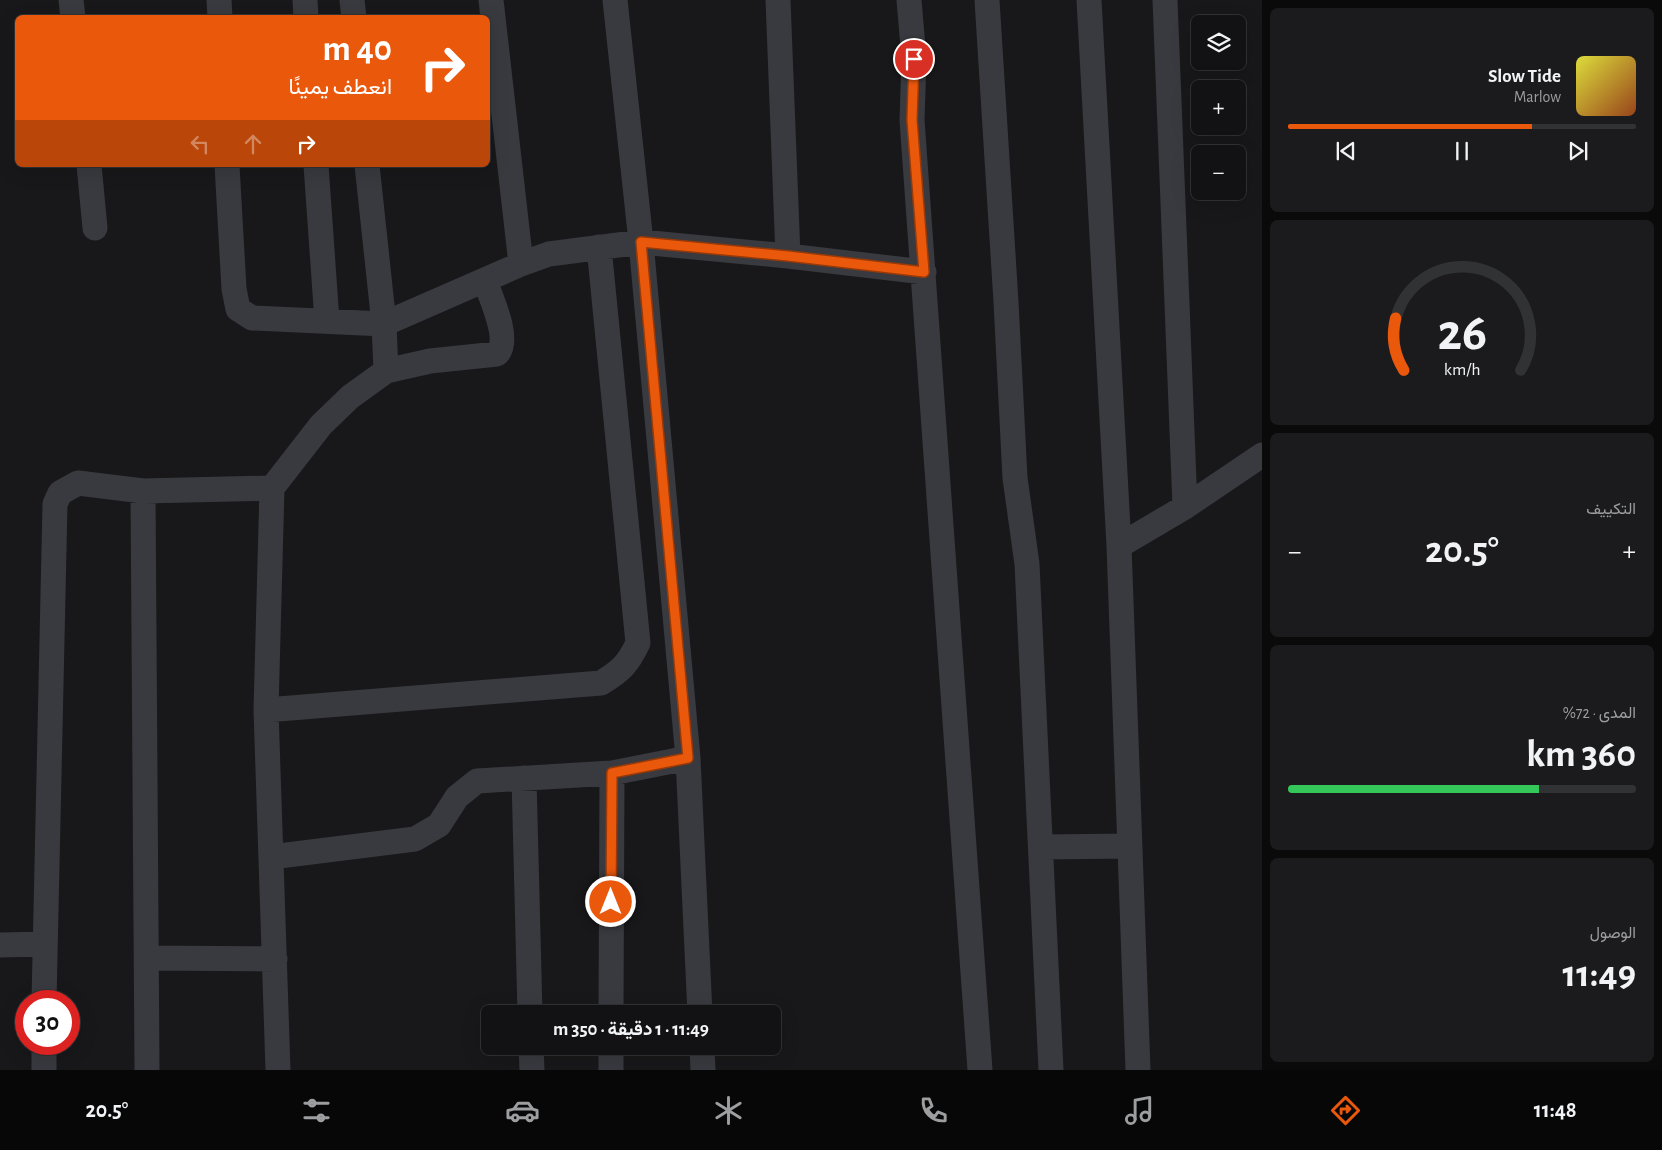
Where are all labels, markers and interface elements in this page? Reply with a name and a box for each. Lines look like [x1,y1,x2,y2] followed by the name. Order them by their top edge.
[1191,15,1246,200] map controls
[1191,15,1246,70] button: layers
[323,32,392,67] text: 40 m
[410,35,475,100] icon: right
[893,38,935,80] pin
[900,45,928,73] icon: arrive
[1488,67,1561,86] text: Slow Tide
[288,76,392,98] text: انعطف يمينًا
[1191,80,1246,135] button: +
[1514,89,1561,105] text: Marlow
[186,130,214,158] icon: left
[239,130,267,158] icon: ahead
[292,130,320,158] icon: right
[1332,137,1360,165] icon: previous
[1448,137,1476,165] icon: pause
[1564,137,1592,165] icon: next
[1191,145,1246,200] button: −
[1437,307,1487,359] text: 26
[1444,361,1480,379] text: km/h
[1586,501,1636,517] text: التكييف
[1425,532,1499,570] text: 20.5°
[1288,538,1301,566] text: −
[1623,538,1636,566] text: +
[1563,705,1636,721] text: المدى · 72%
[1526,736,1636,774] text: 360 km
[584,875,636,927] position arrow
[1590,925,1636,941] text: الوصول
[1562,956,1636,994] text: 11:49
[15,990,80,1055] speed limit sign: 30
[553,1020,709,1039] text: 11:49 · 1 دقيقة · 350 m
[299,1093,334,1128] icon: filters
[505,1093,540,1128] icon: car
[711,1093,746,1128] icon: climate
[916,1093,951,1128] icon: phone
[1122,1093,1157,1128] icon: music
[1328,1093,1363,1128] icon: directions
[85,1099,128,1121] text: 20.5°
[1534,1099,1577,1121] text: 11:48

